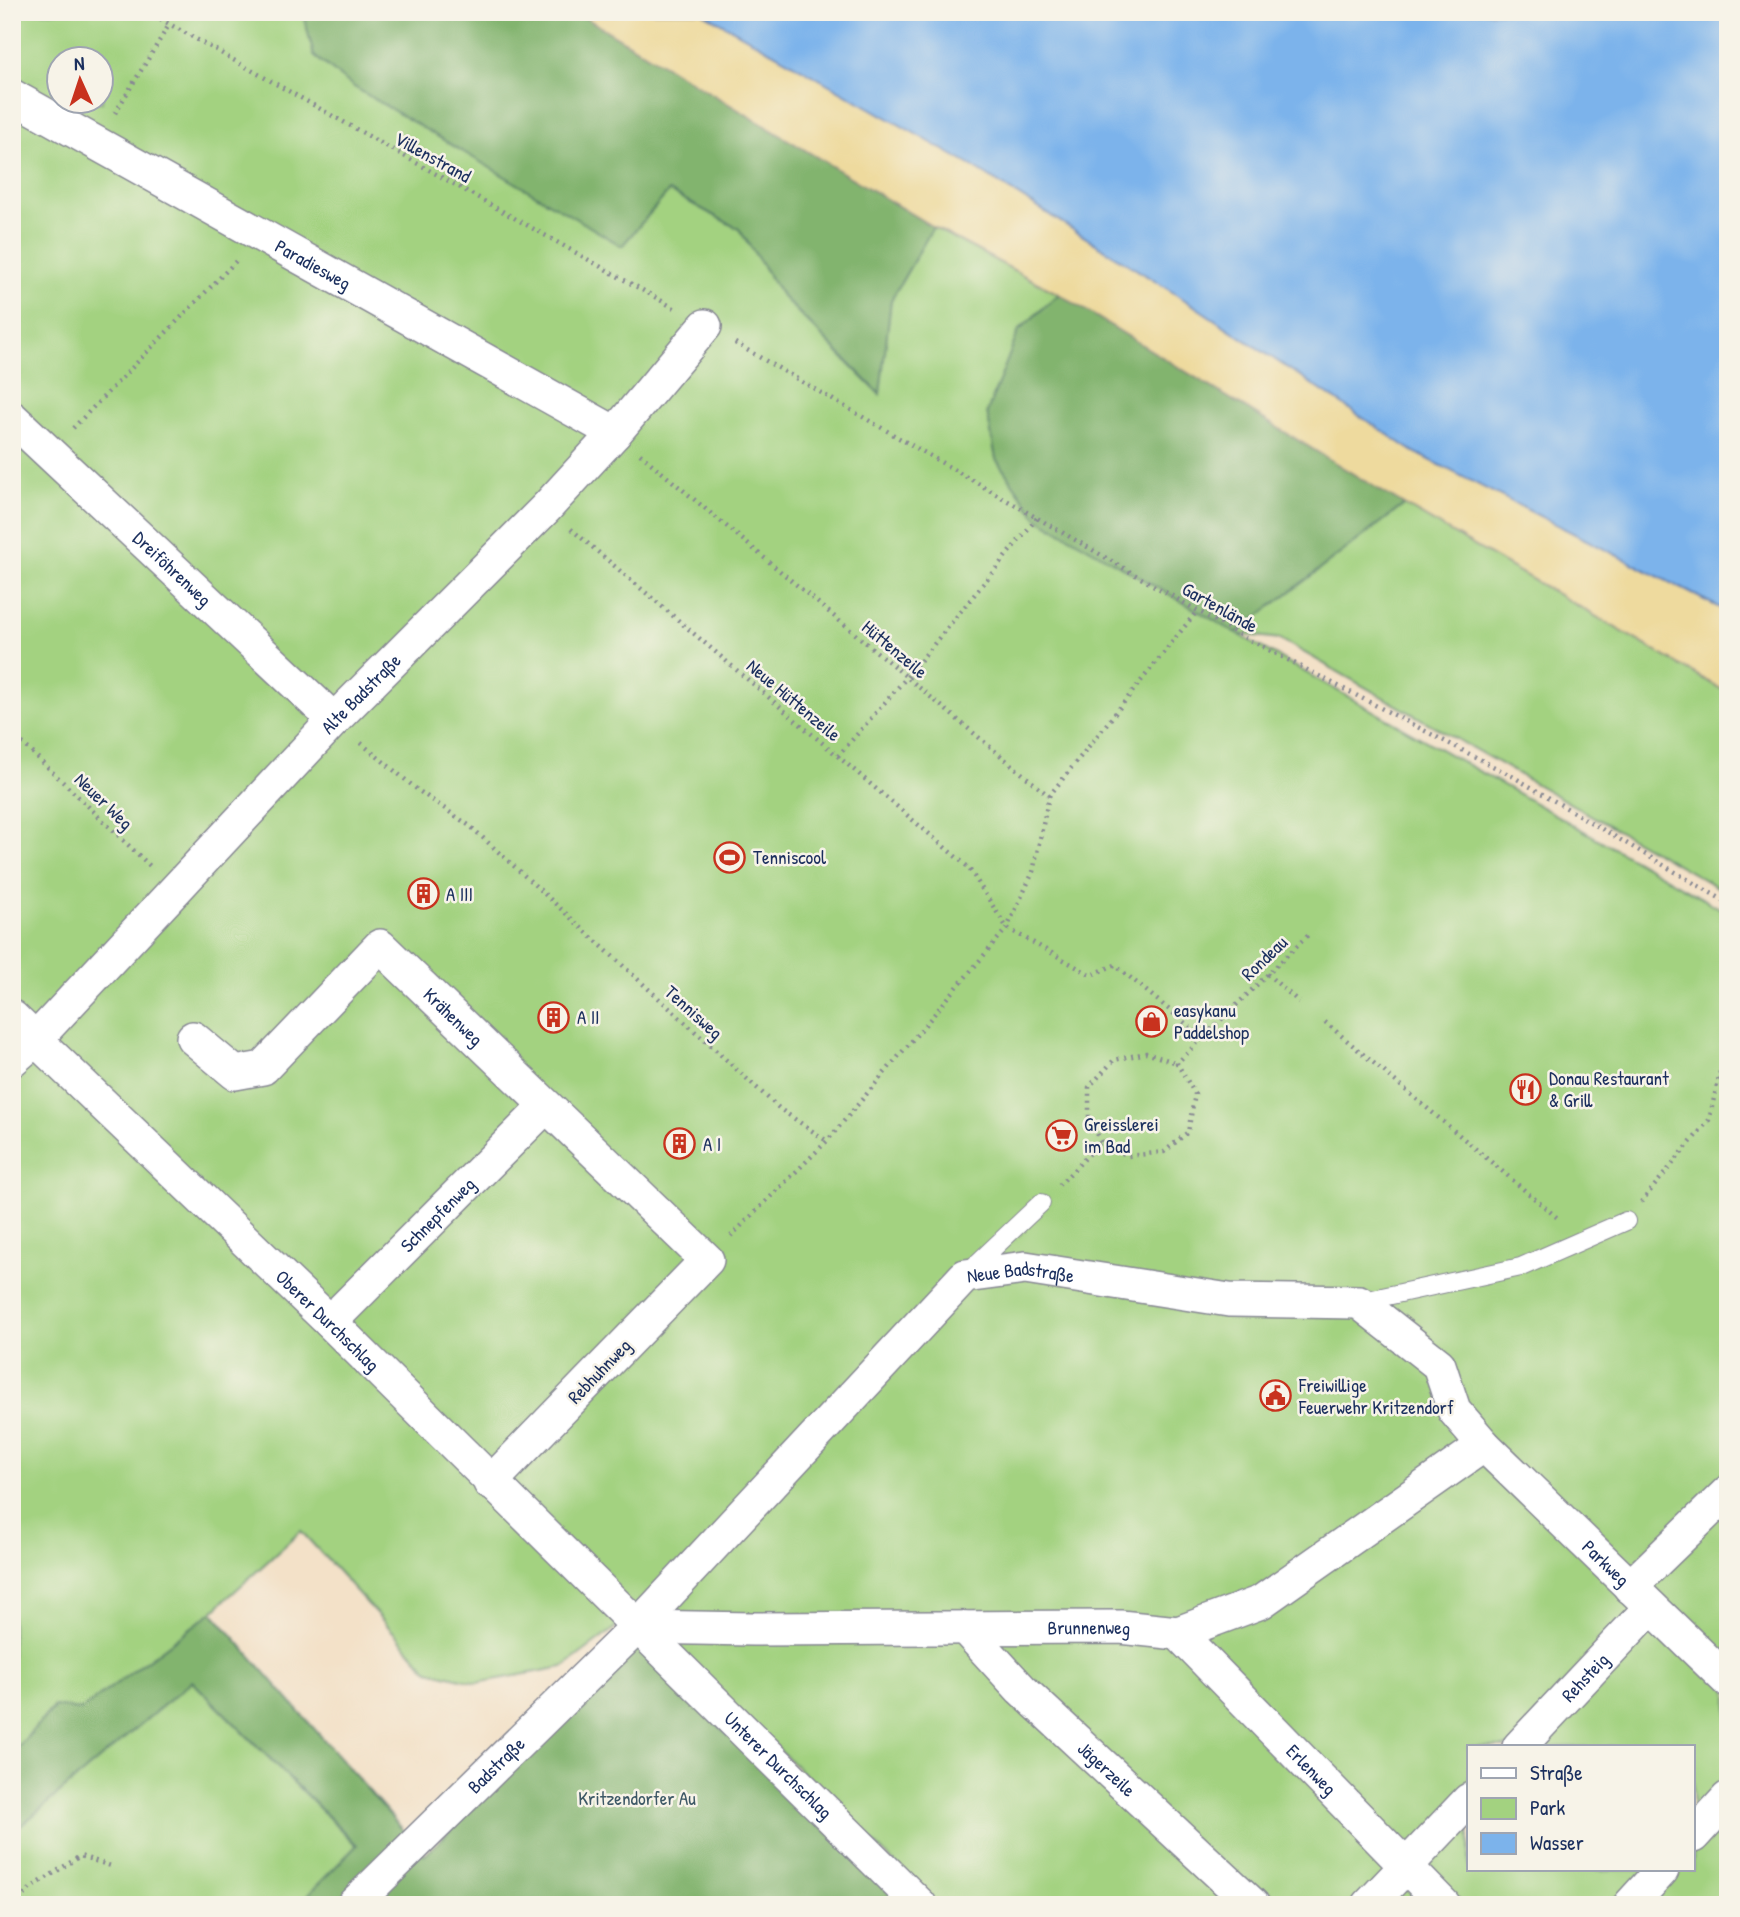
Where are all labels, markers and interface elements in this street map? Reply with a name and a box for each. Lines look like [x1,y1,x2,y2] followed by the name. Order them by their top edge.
[46,46,116,116] north arrow
[73,50,85,76] text: N
[390,125,477,189] street label: Villenstrand
[271,233,356,296] street label: Paradiesweg
[127,525,217,612] street label: Dreiföhrenweg
[1178,576,1263,639] street label: Gartenlände
[857,614,934,684] street label: Hüttenzeile
[315,647,407,739] street label: Alte Badstraße
[741,653,847,747] street label: Neue Hüttenzeile
[69,767,139,835] street label: Neuer Weg
[713,840,747,874] sports icon: Tenniscool
[753,844,827,870] place label: Tenniscool
[406,877,440,911] building icon: A III
[446,881,473,907] place label: A III
[1235,929,1293,986] street label: Rondeau
[659,979,729,1045] street label: Tennisweg
[418,982,489,1051] street label: Krähenweg
[1174,997,1249,1045] place label: easykanu Paddelshop
[537,1000,571,1034] building icon: A II
[577,1004,600,1030] place label: A II
[1134,1004,1168,1038] shop icon: easykanu Paddelshop
[1549,1065,1669,1113] place label: Donau Restaurant & Grill
[1509,1072,1543,1106] restaurant icon: Donau Restaurant & Grill
[1084,1111,1159,1159] place label: Greisslerei im Bad
[1044,1118,1078,1152] supermarket icon: Greisslerei im Bad
[663,1127,697,1161] building icon: A I
[703,1131,721,1157] place label: A I
[394,1171,481,1258] street label: Schnepfenweg
[965,1255,1077,1289] street label: Neue Badstraße
[270,1264,385,1377] street label: Oberer Durchschlag
[562,1333,636,1409] street label: Rebhuhnweg
[1298,1372,1454,1420] place label: Freiwillige Feuerwehr Kritzendorf
[1259,1379,1293,1413] public building icon: Freiwillige Feuerwehr Kritzendorf
[1577,1534,1635,1592] street label: Parkweg
[1048,1614,1132,1641] street label: Brunnenweg
[1555,1647,1614,1707] street label: Rehsteig
[718,1706,838,1824] street label: Unterer Durchschlag
[462,1731,531,1799] street label: Badstraße
[1072,1735,1142,1803] street label: Jägerzeile
[1281,1738,1342,1801] street label: Erlenweg
[1467,1745,1694,1871] legend
[1530,1758,1583,1787] text: Straße
[578,1785,696,1811] park label: Kritzendorfer Au
[1530,1793,1565,1822] text: Park
[1530,1828,1584,1857] text: Wasser

